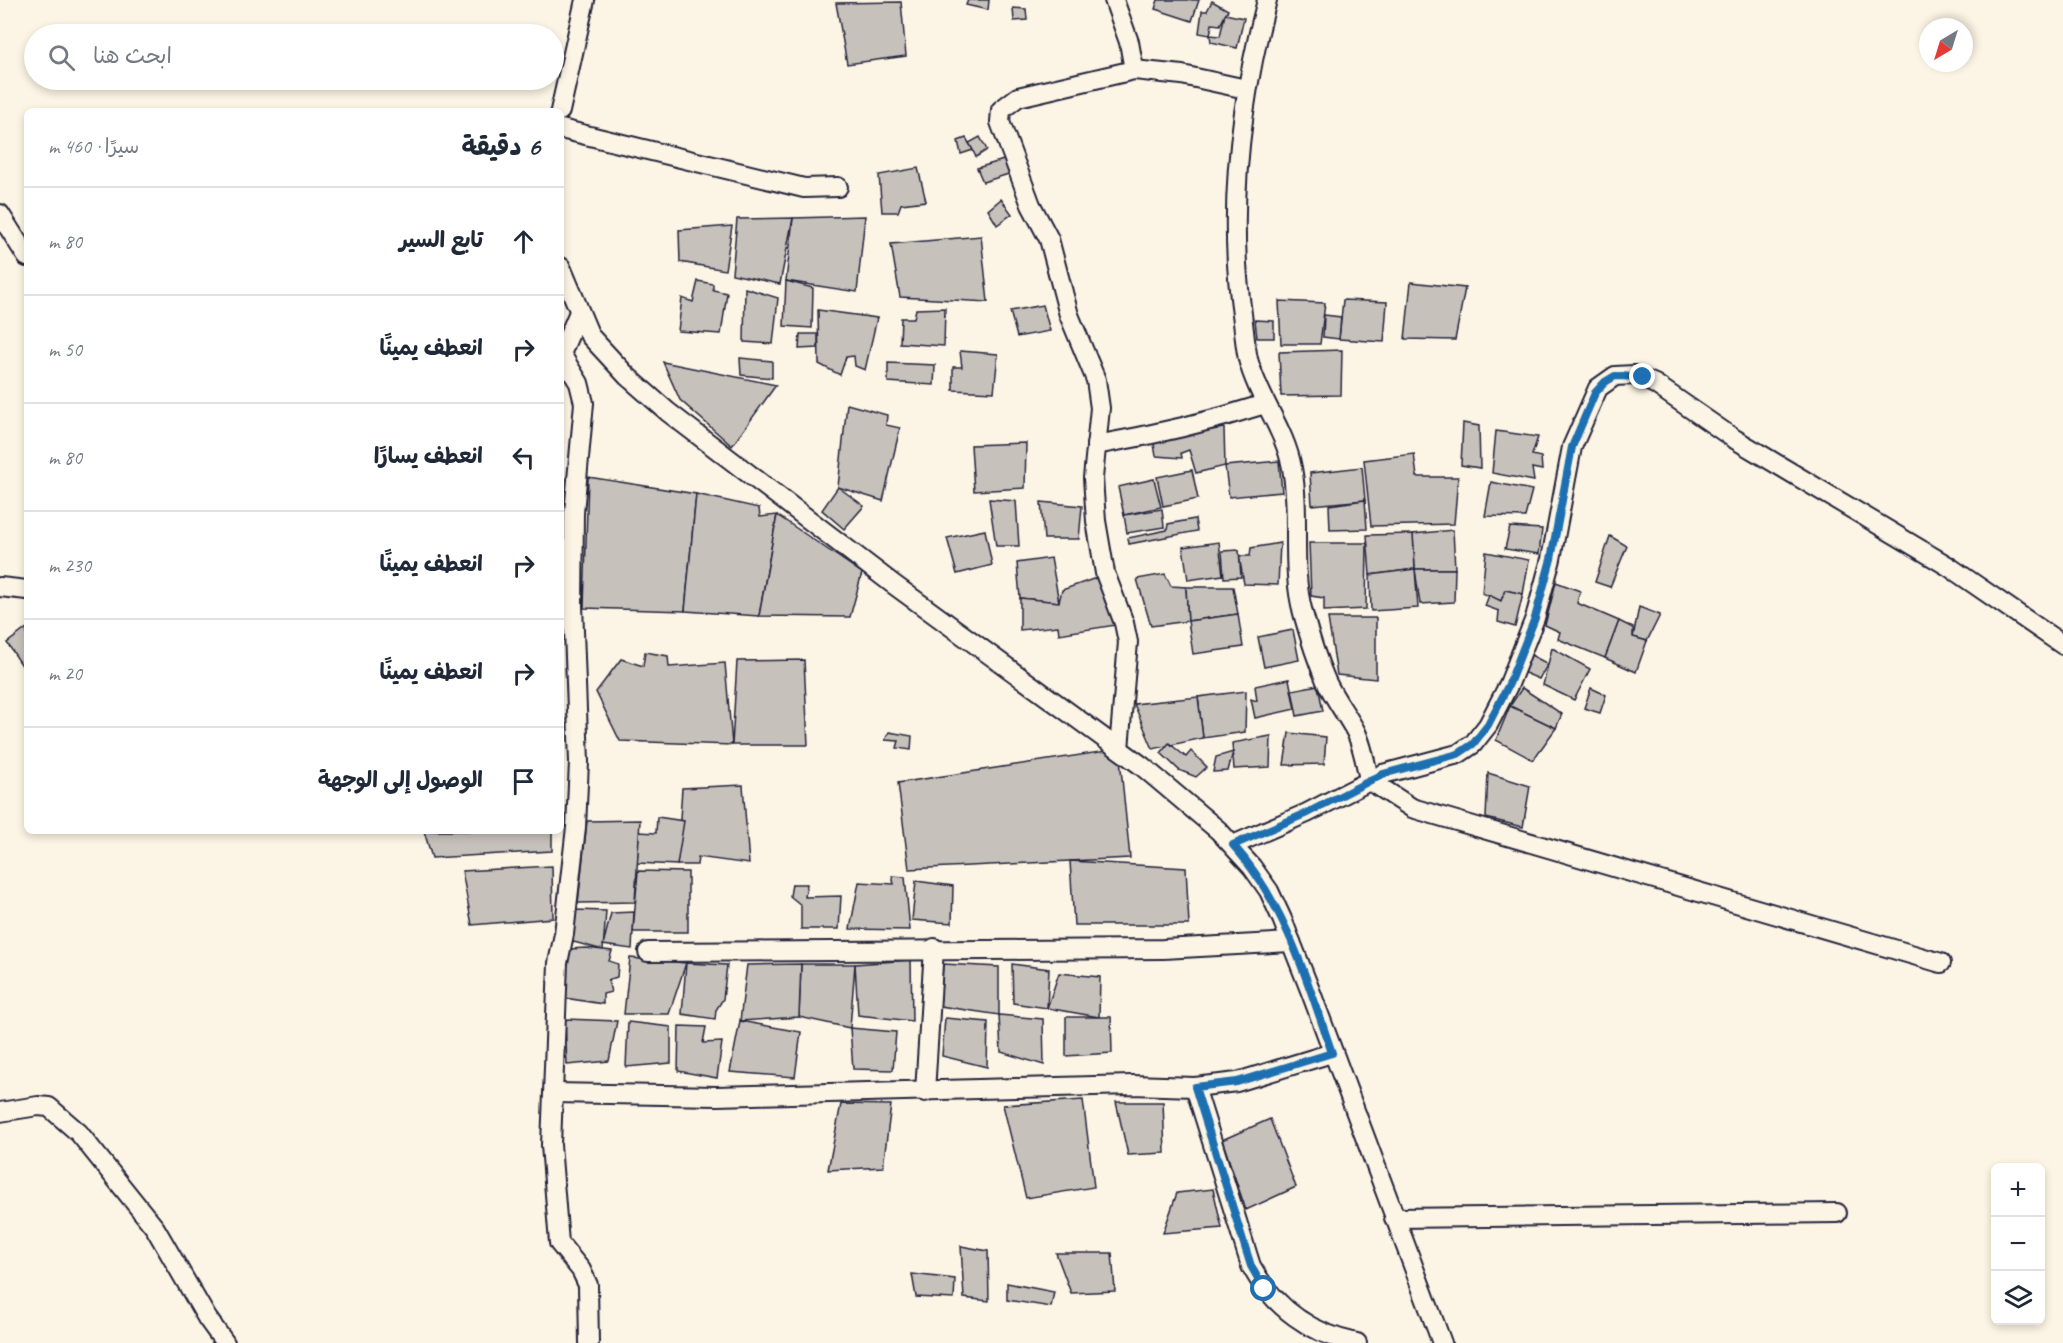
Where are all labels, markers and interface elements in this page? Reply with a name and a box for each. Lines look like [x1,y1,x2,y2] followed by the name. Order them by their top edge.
[1919,18,1973,72] north arrow
[24,24,564,90] search box
[45,41,78,74] icon: search
[93,42,172,70] text: ابحث هنا
[461,130,540,163] text: 6 دقيقة
[48,134,139,159] text: سيرًا · 460 m
[507,225,540,258] icon: ahead
[399,226,483,254] text: تابع السير
[48,229,82,254] text: 80 m
[507,333,540,366] icon: right
[379,334,483,362] text: انعطف يمينًا
[48,337,82,362] text: 50 m
[1629,363,1655,389] route end
[507,441,540,474] icon: left
[374,442,483,470] text: انعطف يسارًا
[48,445,82,470] text: 80 m
[507,549,540,582] icon: right
[379,550,483,578] text: انعطف يمينًا
[48,553,91,578] text: 230 m
[507,657,540,690] icon: right
[379,658,483,686] text: انعطف يمينًا
[48,661,82,686] text: 20 m
[507,765,540,798] icon: arrive
[318,766,483,794] text: الوصول إلى الوجهة
[1991,1163,2045,1325] map controls
[1991,1163,2045,1217] button: +
[1991,1217,2045,1271] button: −
[1991,1271,2045,1325] button: layers
[1250,1275,1276,1301] route start

